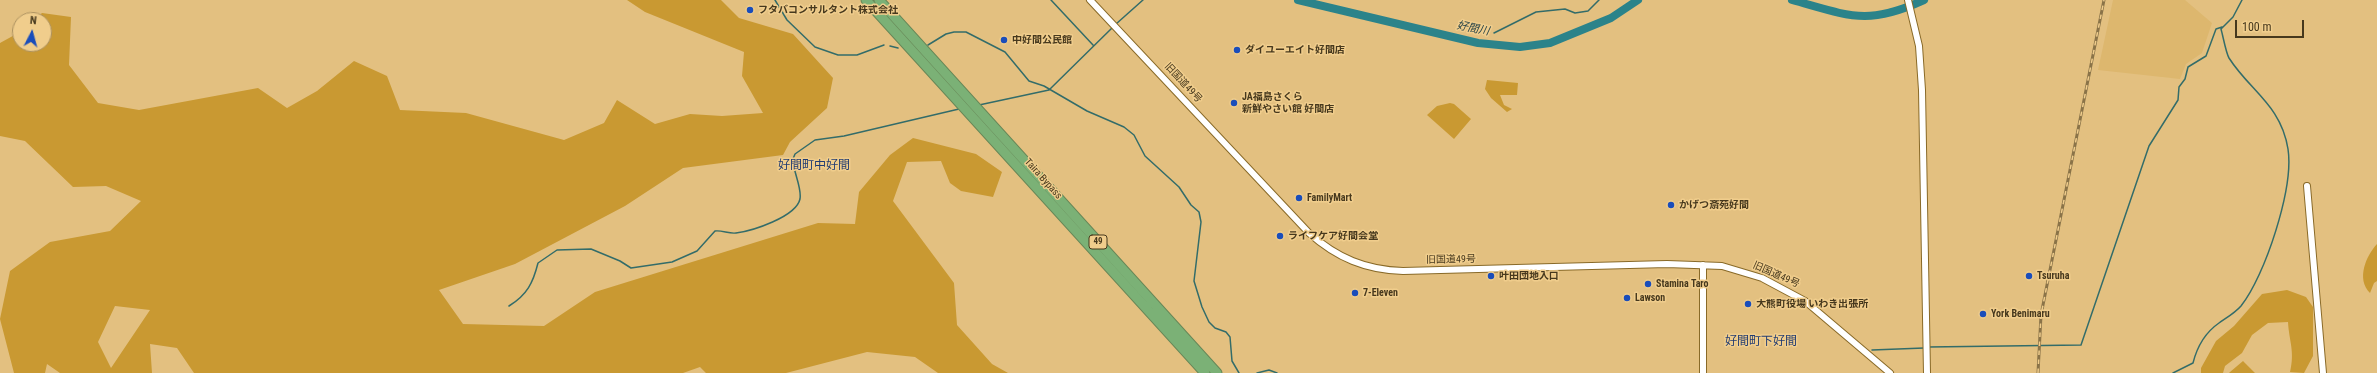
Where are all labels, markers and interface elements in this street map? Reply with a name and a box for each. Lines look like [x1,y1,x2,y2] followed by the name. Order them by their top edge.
[758,4,898,16] place label: フタバコンサルタント株式会社
[745,5,755,15] marker: フタバコンサルタント株式会社
[12,12,52,52] north arrow
[2237,12,2306,38] scale bar
[29,14,37,27] text: N
[1456,19,1490,39] water label: 好間川
[2242,20,2272,34] text: 100 m
[1012,34,1072,46] place label: 中好間公民館
[999,35,1009,45] marker: 中好間公民館
[1245,44,1345,56] place label: ダイユーエイト好間店
[1232,45,1242,55] marker: ダイユーエイト好間店
[1162,61,1204,105] street label: 旧国道49号
[1242,91,1334,114] place label: JA福島さくら 新鮮やさい館 好間店
[1229,98,1239,108] marker: JA福島さくら 新鮮やさい館 好間店
[1022,156,1064,202] street label: Taira Bypass
[778,159,850,173] district label: 好間町中好間
[1307,192,1352,204] place label: FamilyMart
[1294,193,1304,203] marker: FamilyMart
[1679,199,1749,211] place label: かげつ斎苑好間
[1666,200,1676,210] marker: かげつ斎苑好間
[1288,230,1378,242] place label: ライフケア好間会堂
[1275,231,1285,241] marker: ライフケア好間会堂
[1089,235,1107,249] road number: 49
[1426,254,1476,266] street label: 旧国道49号
[1751,259,1801,291] street label: 旧国道49号
[1499,270,1559,282] place label: 叶田団地入口
[2037,270,2069,282] place label: Tsuruha
[1486,271,1496,281] marker: 叶田団地入口
[2024,271,2034,281] marker: Tsuruha
[1656,278,1708,290] place label: Stamina Taro
[1643,279,1653,289] marker: Stamina Taro
[1363,287,1398,299] place label: 7-Eleven
[1350,288,1360,298] marker: 7-Eleven
[1635,292,1665,304] place label: Lawson
[1622,293,1632,303] marker: Lawson
[1756,298,1868,310] place label: 大熊町役場 いわき出張所
[1743,299,1753,309] marker: 大熊町役場 いわき出張所
[1991,308,2050,320] place label: York Benimaru
[1978,309,1988,319] marker: York Benimaru
[1725,335,1797,349] district label: 好間町下好間

